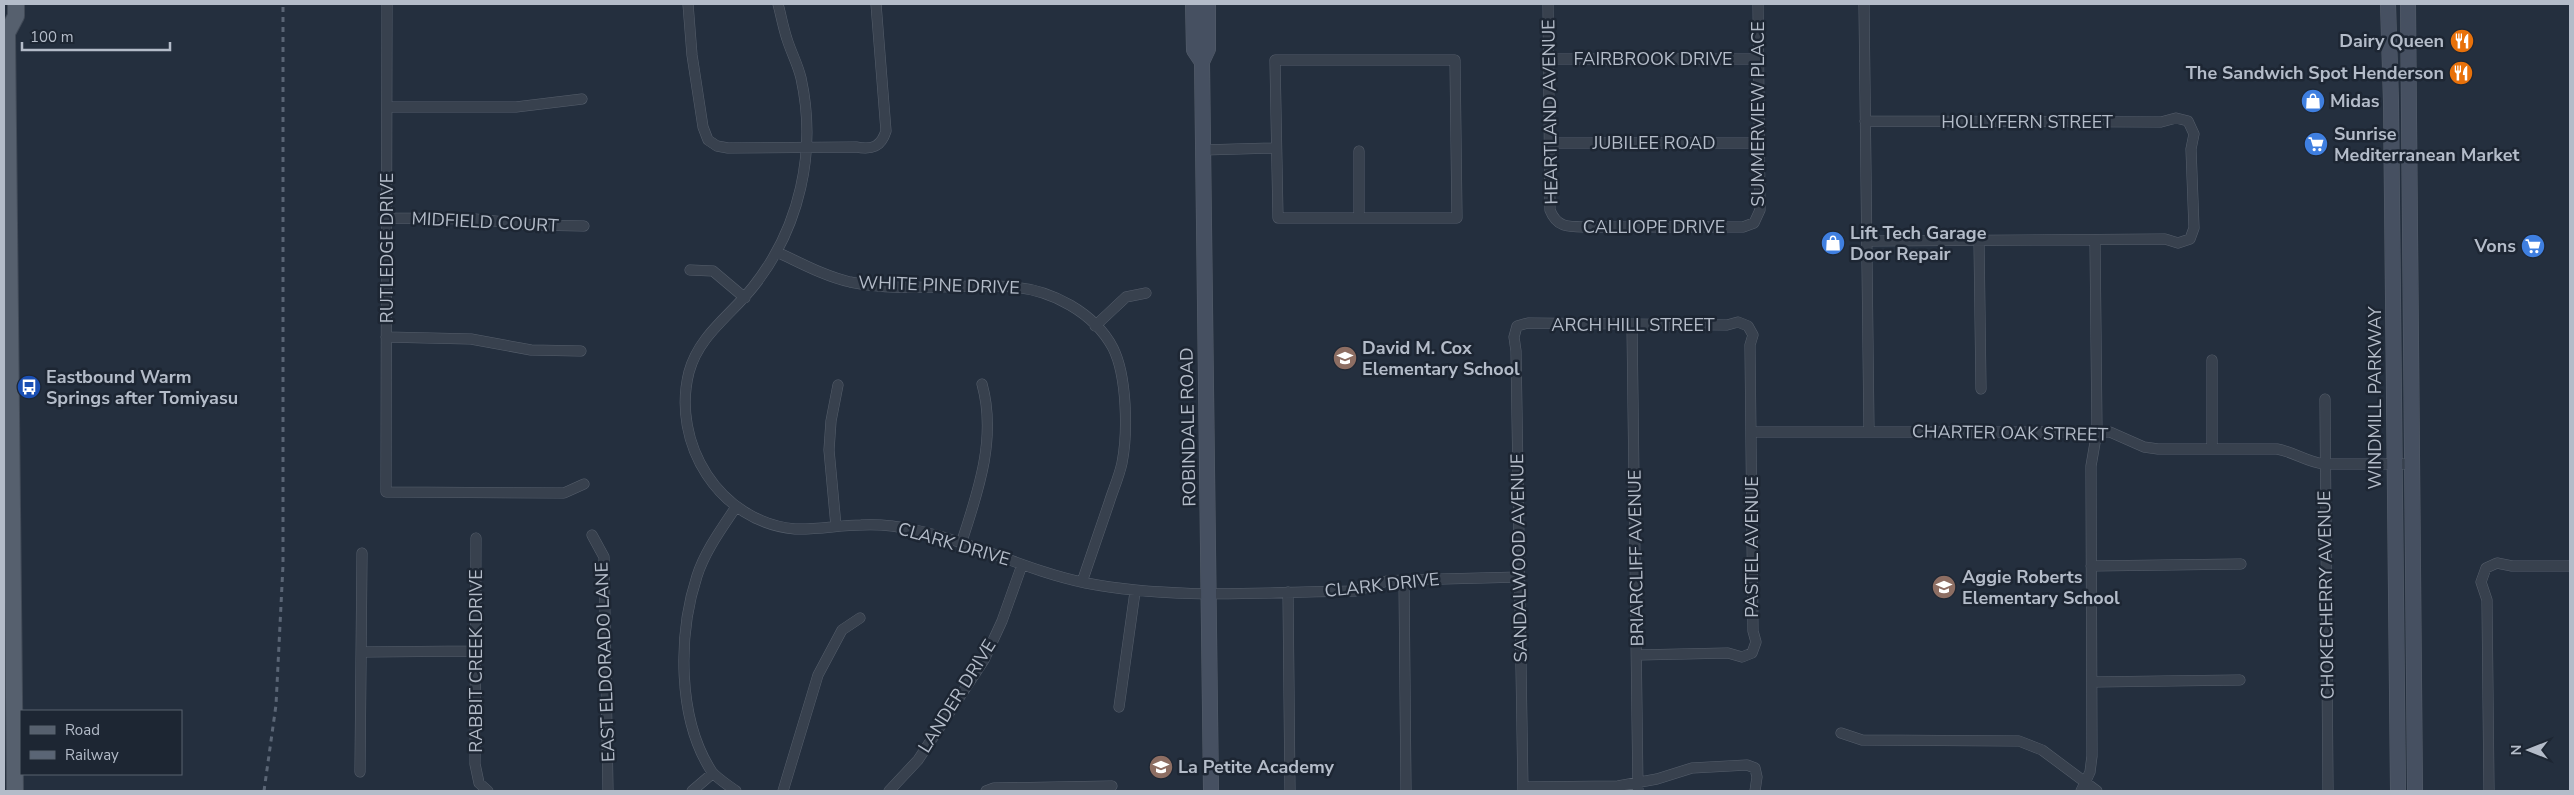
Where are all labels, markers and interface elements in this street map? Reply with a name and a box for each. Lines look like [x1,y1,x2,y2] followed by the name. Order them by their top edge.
[1536,19,1564,205] street label: HEARTLAND AVENUE
[22,20,170,52] scale bar
[1746,21,1770,207] street label: SUMMERVIEW PLACE
[30,27,74,47] text: 100 m
[2449,28,2475,54] restaurant icon: Dairy Queen
[2339,29,2444,53] place label: Dairy Queen
[1573,47,1733,71] street label: FAIRBROOK DRIVE
[2448,60,2474,86] restaurant icon: The Sandwich Spot Henderson
[2186,61,2444,85] place label: The Sandwich Spot Henderson
[2300,88,2326,114] shop icon: Midas
[2330,89,2380,113] place label: Midas
[1941,110,2113,134] street label: HOLLYFERN STREET
[2334,122,2519,167] place label: Sunrise Mediterranean Market
[1591,131,1716,155] street label: JUBILEE ROAD
[2303,131,2329,157] supermarket icon: Sunrise Mediterranean Market
[375,173,399,323] street label: RUTLEDGE DRIVE
[411,206,559,238] street label: MIDFIELD COURT
[1583,215,1725,239] street label: CALLIOPE DRIVE
[1850,221,1987,266] place label: Lift Tech Garage Door Repair
[1820,230,1846,256] shop icon: Lift Tech Garage Door Repair
[2520,233,2546,259] supermarket icon: Vons
[2474,234,2516,258] place label: Vons
[858,270,1020,300] street label: WHITE PINE DRIVE
[2363,306,2387,490] street label: WINDMILL PARKWAY
[1551,313,1715,337] street label: ARCH HILL STREET
[1362,336,1520,381] place label: David M. Cox Elementary School
[1332,345,1358,371] school or university icon: David M. Cox Elementary School
[1175,347,1201,507] street label: ROBINDALE ROAD
[46,365,238,410] place label: Eastbound Warm Springs after Tomiyasu
[16,374,42,400] bus stop icon: Eastbound Warm Springs after Tomiyasu
[1912,419,2109,447] street label: CHARTER OAK STREET
[1505,453,1533,663] street label: SANDALWOOD AVENUE
[1622,469,1650,647] street label: BRIARCLIFF AVENUE
[1740,476,1764,618] street label: PASTEL AVENUE
[2312,490,2340,700] street label: CHOKECHERRY AVENUE
[895,517,1013,571] street label: CLARK DRIVE
[590,562,620,762] street label: EAST ELDORADO LANE
[1962,565,2120,610] place label: Aggie Roberts Elementary School
[1323,567,1441,603] street label: CLARK DRIVE
[464,569,488,753] street label: RABBIT CREEK DRIVE
[1931,574,1957,600] school or university icon: Aggie Roberts Elementary School
[913,635,1001,757] street label: LANDER DRIVE
[20,710,182,775] legend
[65,720,100,740] text: Road
[2504,725,2554,775] north arrow
[65,745,119,765] text: Railway
[2507,745,2526,755] text: N
[1148,754,1174,780] school or university icon: La Petite Academy
[1178,755,1335,779] place label: La Petite Academy

